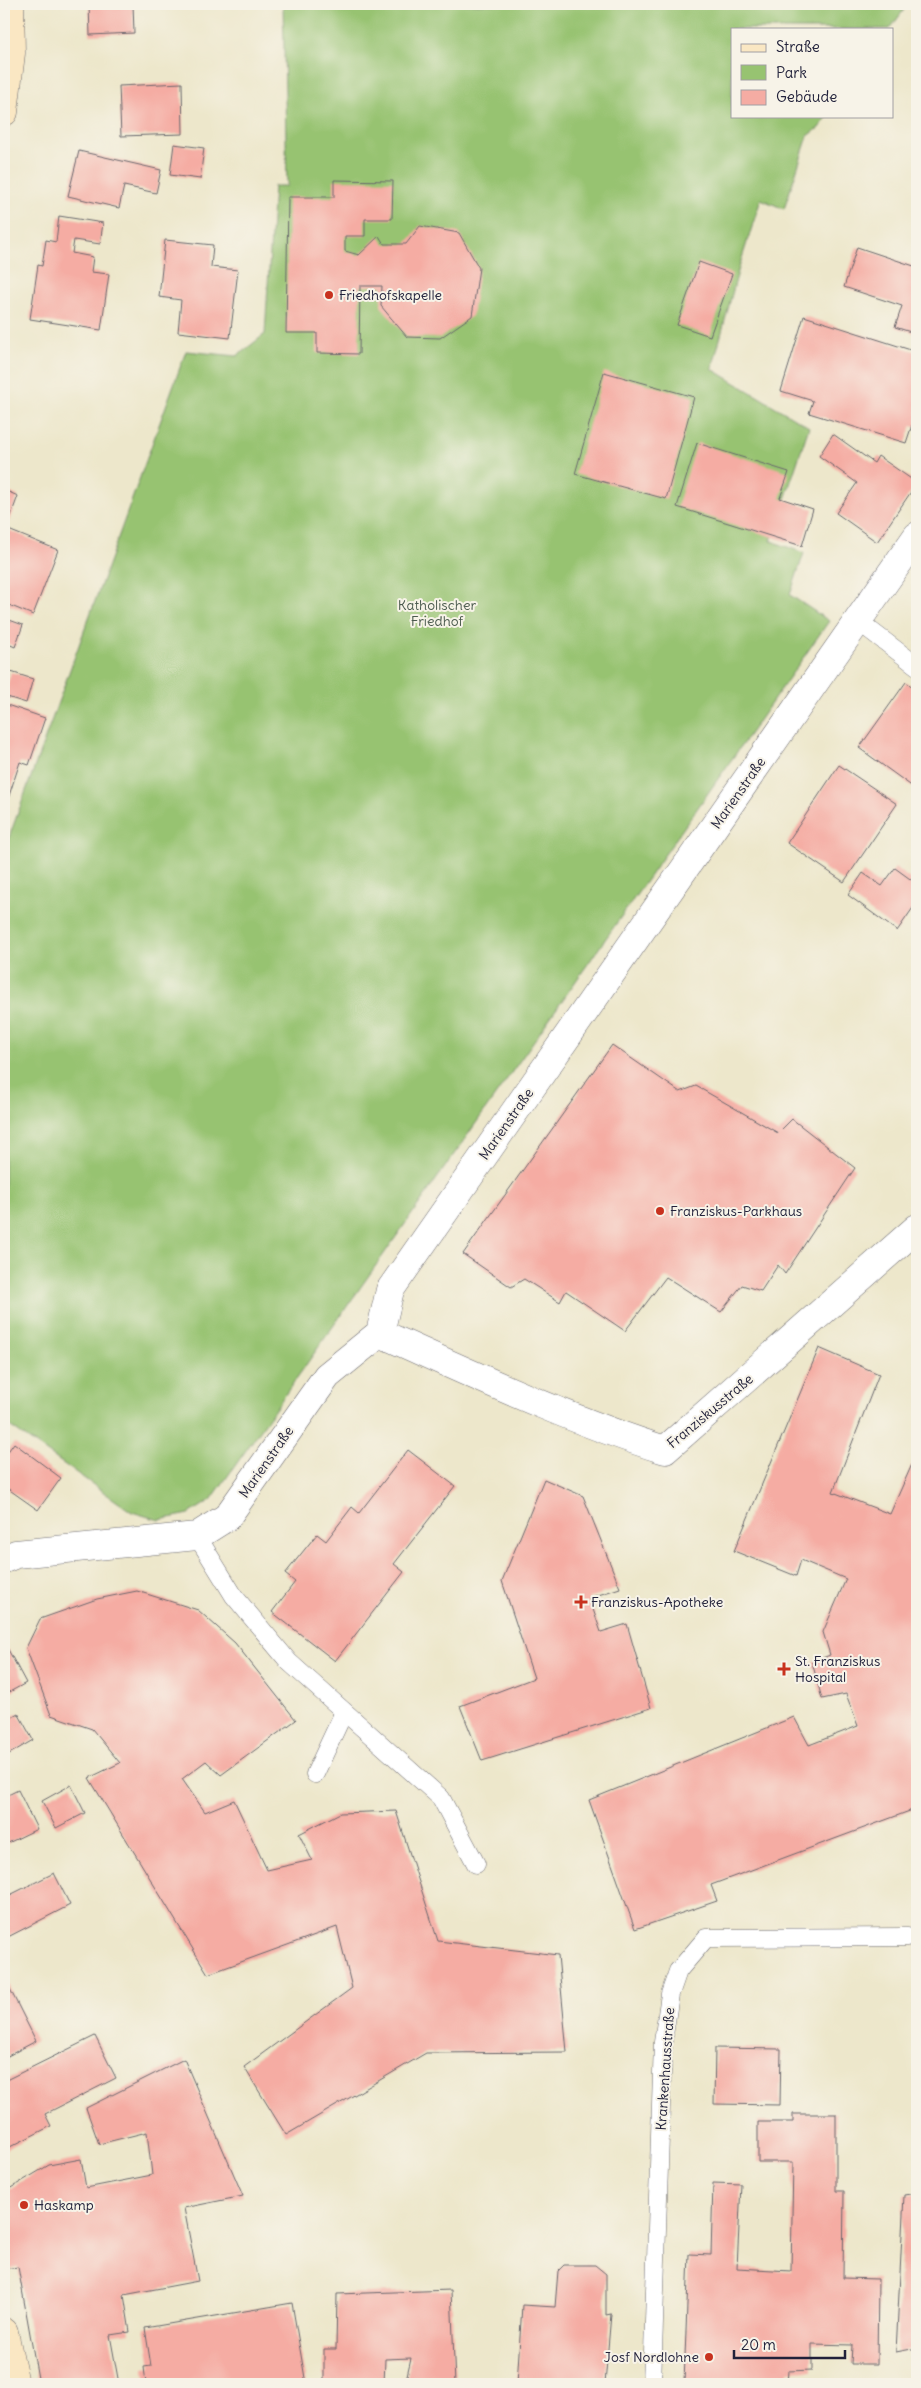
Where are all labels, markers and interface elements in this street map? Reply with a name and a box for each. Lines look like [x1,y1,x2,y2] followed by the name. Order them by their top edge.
[731,28,894,118] legend
[776,37,820,56] text: Straße
[776,63,807,82] text: Park
[776,87,837,106] text: Gebäude
[339,286,442,304] place label: Friedhofskapelle
[323,289,335,301] marker: Friedhofskapelle
[398,596,476,630] park label: Katholischer Friedhof
[707,754,769,832] street label: Marienstraße
[475,1085,537,1163] street label: Marienstraße
[670,1202,802,1220] place label: Franziskus-Parkhaus
[654,1205,666,1217] marker: Franziskus-Parkhaus
[663,1370,757,1452] street label: Franziskusstraße
[235,1423,297,1501] street label: Marienstraße
[591,1593,723,1611] place label: Franziskus-Apotheke
[575,1596,587,1608] marker: Franziskus-Apotheke
[795,1652,880,1686] place label: St. Franziskus Hospital
[777,1662,791,1676] marker: St. Franziskus Hospital
[652,2007,678,2131] street label: Krankenhausstraße
[34,2196,94,2214] place label: Haskamp
[18,2199,30,2211] marker: Haskamp
[734,2328,845,2360] scale bar
[741,2335,776,2354] text: 20 m
[604,2348,699,2366] place label: Josf Nordlohne
[703,2351,715,2363] marker: Josf Nordlohne

